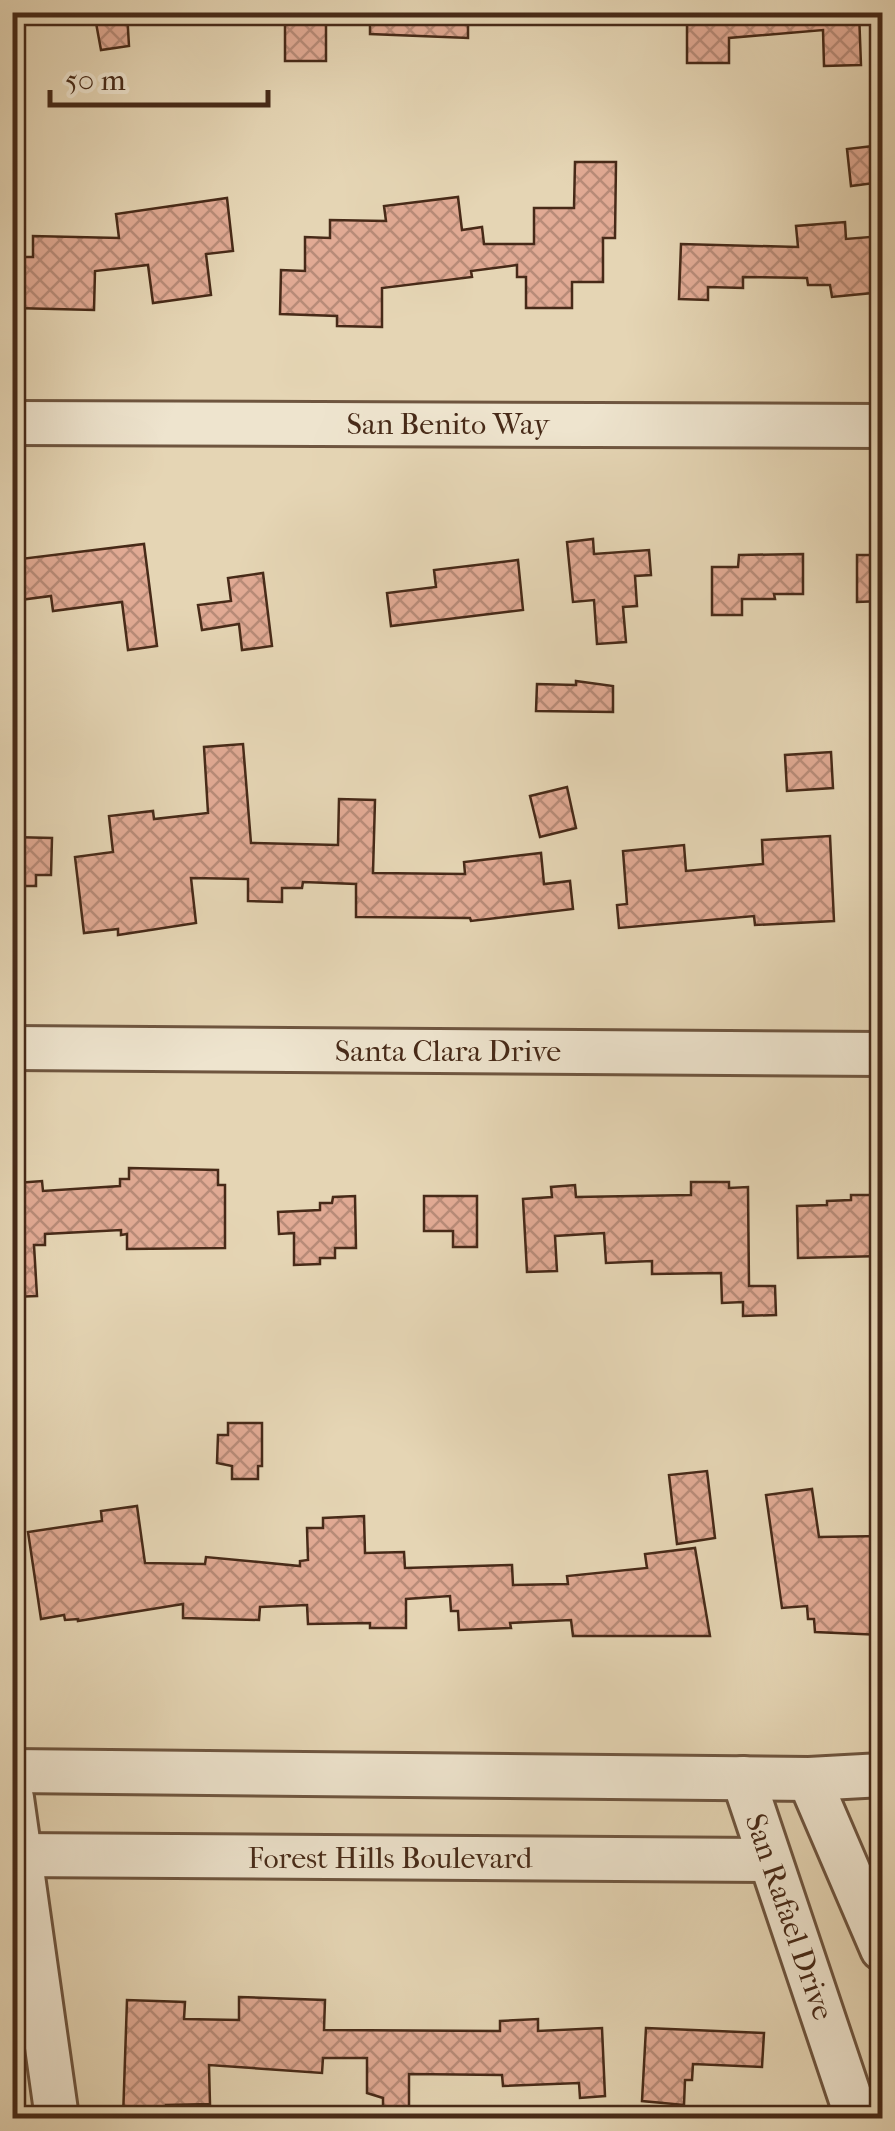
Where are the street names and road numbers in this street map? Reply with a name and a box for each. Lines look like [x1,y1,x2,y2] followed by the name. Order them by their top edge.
[347,407,550,442] street label: San Benito Way
[335,1034,561,1069] street label: Santa Clara Drive
[737,1809,841,2025] street label: San Rafael Drive
[248,1841,533,1876] street label: Forest Hills Boulevard

